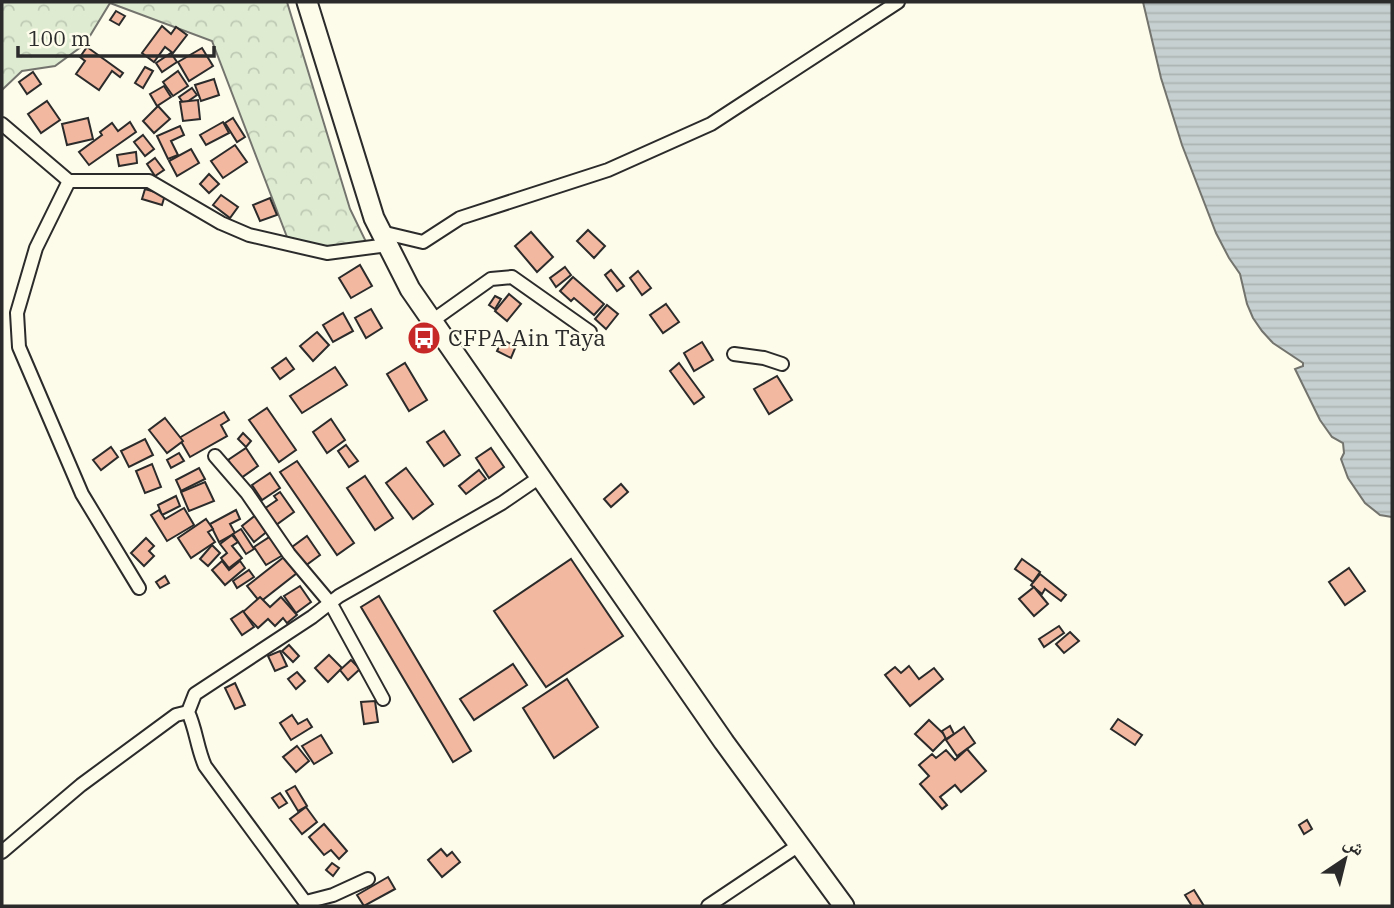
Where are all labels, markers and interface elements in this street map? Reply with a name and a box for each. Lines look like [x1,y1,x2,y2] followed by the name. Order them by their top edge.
[18,14,214,58] scale bar
[28,24,91,52] text: 100 m
[405,319,443,357] bus stop icon: CFPA Ain Taya
[448,322,606,352] place label: CFPA Ain Taya
[1310,824,1380,894] north arrow
[1340,829,1370,861] text: ش

